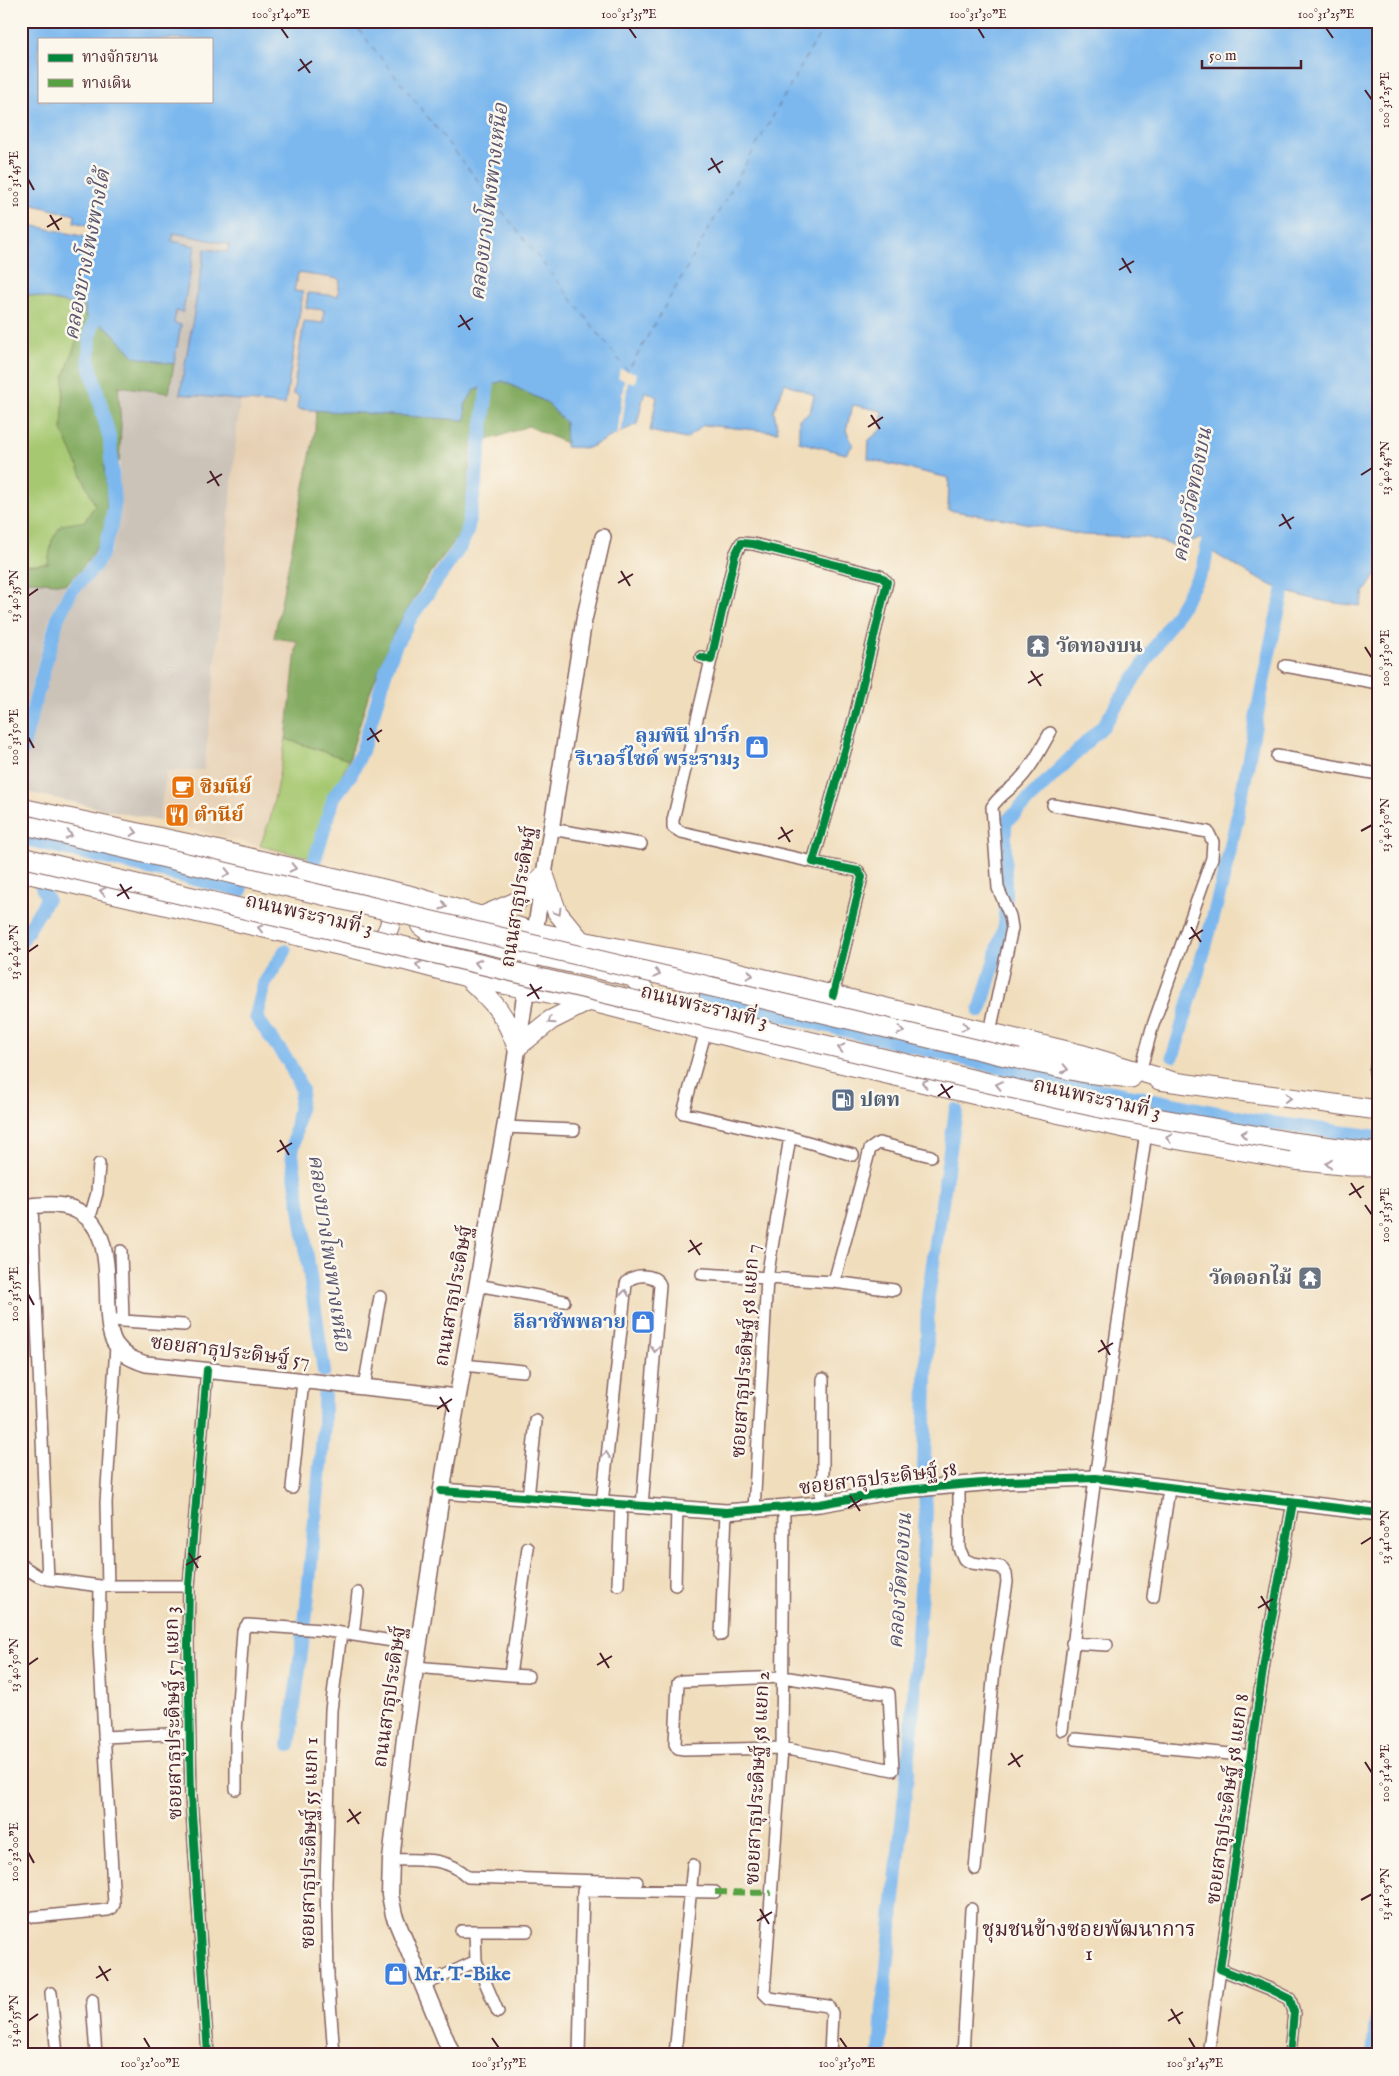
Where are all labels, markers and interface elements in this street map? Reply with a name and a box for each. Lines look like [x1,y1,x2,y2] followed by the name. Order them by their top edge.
[252,7,310,22] text: 100°31'40"E
[601,7,657,22] text: 100°31'35"E
[950,7,1006,22] text: 100°31'30"E
[1298,7,1354,22] text: 100°31'25"E
[38,38,212,102] legend
[1202,38,1300,70] scale bar
[1209,46,1237,65] text: 50 m
[82,48,158,67] text: ทางจักรยาน
[1378,72,1393,128] text: 100°31'25"E
[82,74,131,93] text: ทางเดิน
[462,101,516,302] water label: คลองบางโพงพางเหนือ
[7,151,22,207] text: 100°31'45"E
[55,163,118,343] water label: คลองบางโพงพางใต้
[1167,425,1219,564] water label: คลองวัดทองบน
[1378,440,1393,495] text: 13°40'45"N
[7,569,22,623] text: 13°40'35"N
[1378,630,1393,686] text: 100°31'30"E
[1025,633,1051,659] temple icon: วัดทองบน
[1056,634,1143,659] place label: วัดทองบน
[7,709,22,765] text: 100°31'50"E
[574,724,740,772] place label: ลุมพินี ปาร์ก ริเวอร์ไซด์ พระราม3
[744,734,770,760] shop icon: ลุมพินี ปาร์ก ริเวอร์ไซด์ พระราม3
[170,774,196,800] cafe icon: ชิมนีย์
[200,775,252,800] place label: ชิมนีย์
[1378,797,1393,852] text: 13°40'50"N
[164,802,190,828] restaurant icon: ตำนีย์
[194,803,245,828] place label: ตำนีย์
[496,824,543,969] street label: ถนนสาธุประดิษฐ์
[130,826,139,836] one-way arrow
[64,829,73,840] one-way arrow
[288,862,297,873] one-way arrow
[222,867,231,878] one-way arrow
[243,884,376,942] street label: ถนนพระรามที่ 3
[98,886,107,897] one-way arrow
[440,901,448,911] one-way arrow
[552,906,562,915] one-way arrow
[7,923,22,980] text: 13°40'40"N
[257,923,266,934] one-way arrow
[473,958,482,969] one-way arrow
[416,960,424,970] one-way arrow
[653,968,662,979] one-way arrow
[746,969,755,980] one-way arrow
[638,975,771,1035] street label: ถนนพระรามที่ 3
[547,1015,557,1024] one-way arrow
[961,1021,970,1032] one-way arrow
[896,1025,905,1036] one-way arrow
[836,1043,845,1054] one-way arrow
[1061,1063,1070,1074] one-way arrow
[1031,1068,1164,1126] street label: ถนนพระรามที่ 3
[920,1078,929,1089] one-way arrow
[994,1080,1003,1091] one-way arrow
[830,1087,856,1113] fuel station icon: ปตท
[860,1088,900,1113] place label: ปตท
[1285,1092,1293,1103] one-way arrow
[1240,1129,1248,1140] one-way arrow
[1164,1133,1173,1144] one-way arrow
[301,1152,358,1354] water label: คลองบางโพงพางเหนือ
[1325,1159,1333,1170] one-way arrow
[1378,1187,1393,1243] text: 100°31'35"E
[429,1223,479,1368] street label: ถนนสาธุประดิษฐ์
[726,1243,766,1459] street label: ซอยสาธุประดิษฐ์ 58 แยก 7
[1209,1264,1292,1291] place label: วัดดอกไม้
[1297,1265,1323,1291] temple icon: วัดดอกไม้
[7,1266,22,1322] text: 100°31'55"E
[619,1289,630,1297] one-way arrow
[630,1309,656,1335] shop icon: ลีลาซัพพลาย
[513,1310,626,1335] place label: ลีลาซัพพลาย
[149,1330,311,1374] street label: ซอยสาธุประดิษฐ์ 57
[650,1345,661,1353] one-way arrow
[600,1450,611,1458] one-way arrow
[798,1457,958,1501] street label: ซอยสาธุประดิษฐ์ 58
[1378,1509,1393,1564] text: 13°41'00"N
[883,1512,919,1650] water label: คลองวัดทองบน
[160,1606,188,1820] street label: ซอยสาธุประดิษฐ์ 57 แยก 3
[368,1624,412,1769] street label: ถนนสาธุประดิษฐ์
[7,1637,22,1692] text: 13°40'50"N
[740,1670,776,1886] street label: ซอยสาธุประดิษฐ์ 58 แยก 2
[1201,1692,1255,1906] street label: ซอยสาธุประดิษฐ์ 58 แยก 8
[296,1737,324,1949] street label: ซอยสาธุประดิษฐ์ 55 แยก 1
[1378,1744,1393,1802] text: 100°31'40"E
[7,1822,22,1882] text: 100°32'00"E
[1378,1867,1393,1921] text: 13°41'05"N
[982,1917,1196,1968] district label: ชุมชนข้างซอยพัฒนาการ 1
[383,1961,409,1987] shop icon: Mr. T-Bike
[414,1962,512,1987] place label: Mr. T-Bike
[7,1994,22,2047] text: 13°40'55"N
[120,2056,180,2071] text: 100°32'00"E
[471,2056,527,2071] text: 100°31'55"E
[819,2056,875,2071] text: 100°31'50"E
[1167,2056,1223,2071] text: 100°31'45"E

